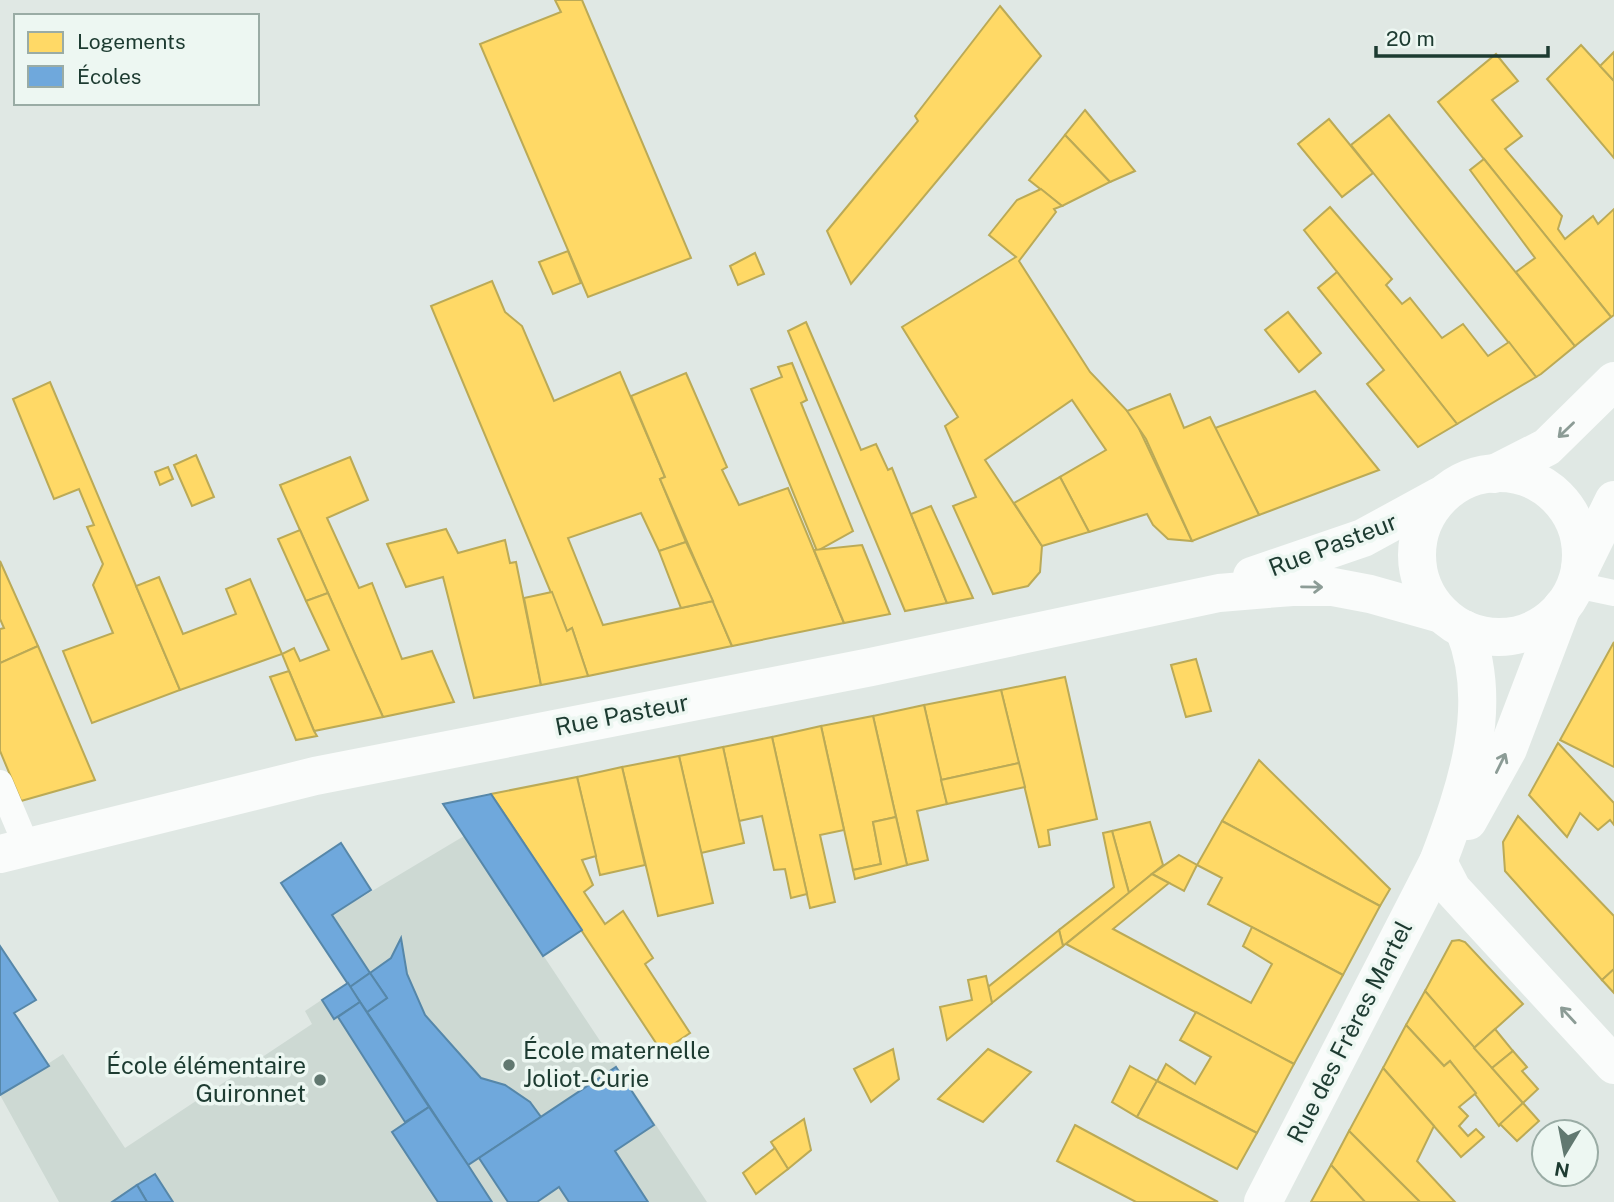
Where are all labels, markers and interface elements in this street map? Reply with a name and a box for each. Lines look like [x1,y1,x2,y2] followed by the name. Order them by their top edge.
[14,14,259,105] legend
[1376,14,1548,58] scale bar
[1386,26,1435,51] text: 20 m
[77,29,186,54] text: Logements
[77,64,141,89] text: Écoles
[1558,421,1575,438] one-way arrow
[1264,507,1401,581] street label: Rue Pasteur
[1300,580,1323,594] one-way arrow
[553,687,691,741] street label: Rue Pasteur
[1495,753,1508,774] one-way arrow
[1281,916,1417,1147] street label: Rue des Frères Martel
[1560,1006,1576,1024] one-way arrow
[523,1036,710,1092] place label: École maternelle Joliot-Curie
[106,1051,306,1107] place label: École élémentaire Guironnet
[501,1057,517,1073] marker: École maternelle Joliot-Curie
[312,1072,328,1088] marker: École élémentaire Guironnet
[1530,1118,1600,1188] north arrow
[1553,1158,1571,1182] text: N

